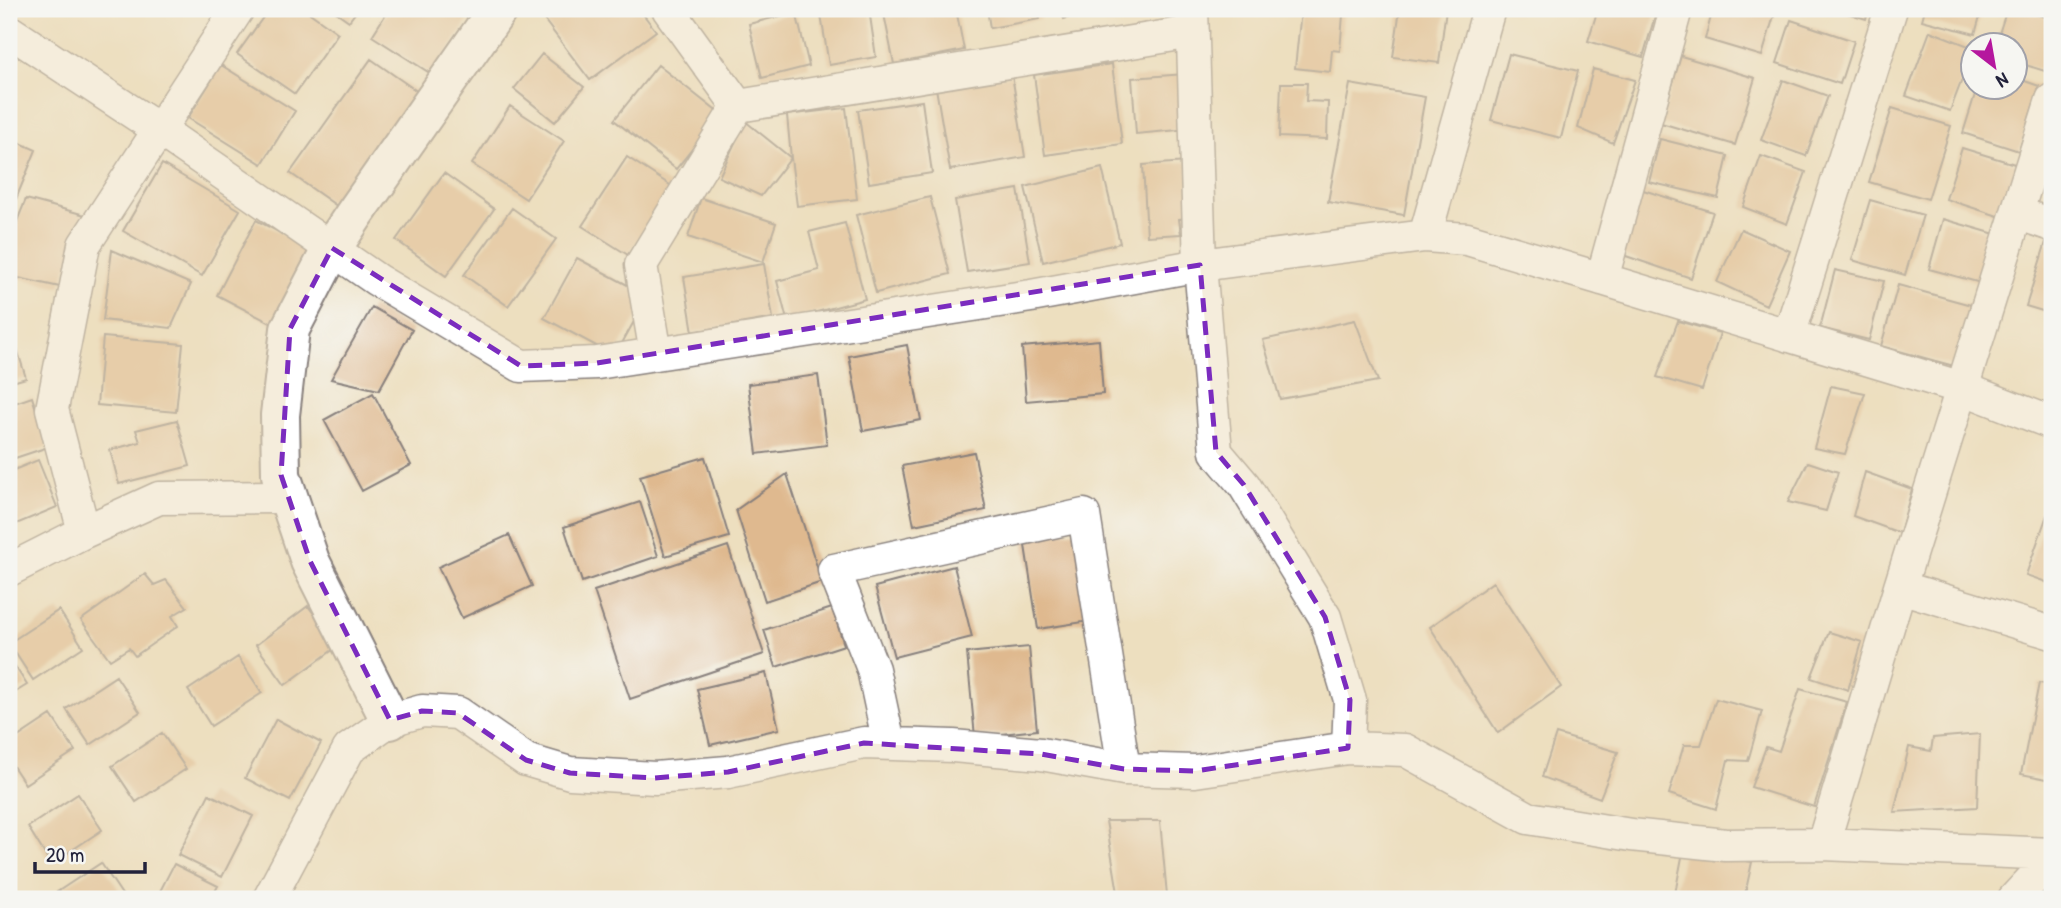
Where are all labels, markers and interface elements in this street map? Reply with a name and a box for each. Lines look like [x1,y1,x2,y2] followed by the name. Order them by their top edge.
[1960,32,2030,102] north arrow
[1992,67,2014,94] text: N
[35,831,145,875] scale bar
[46,840,84,869] text: 20 m

